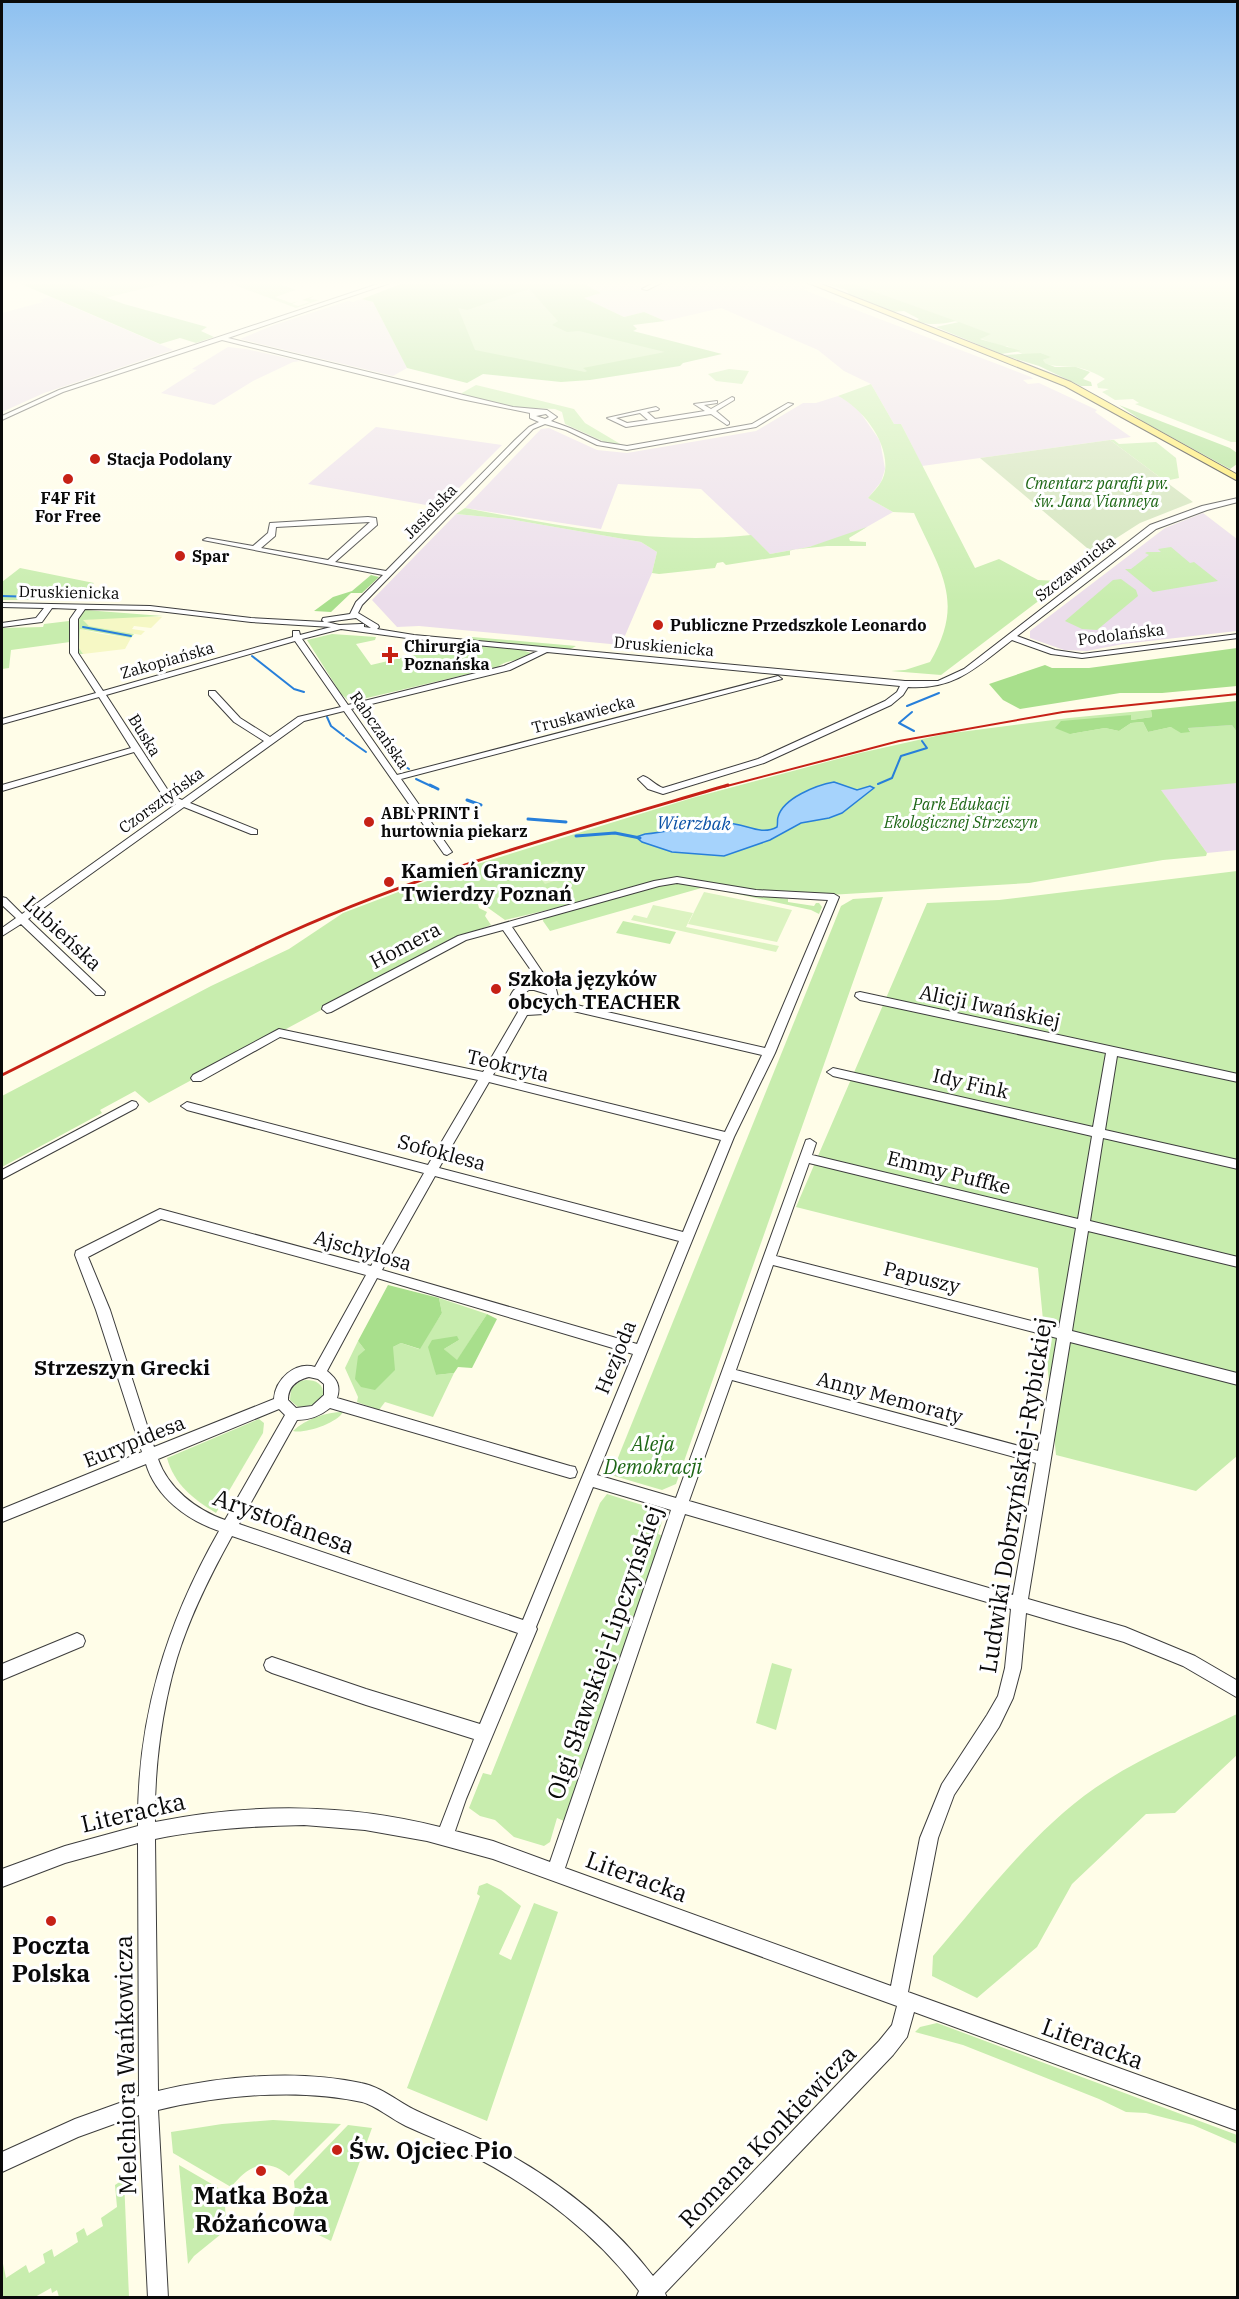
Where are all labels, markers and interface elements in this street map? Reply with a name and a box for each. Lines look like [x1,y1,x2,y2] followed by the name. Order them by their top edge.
[107,449,233,469] place label: Stacja Podolany
[88,452,102,466] marker: Stacja Podolany
[61,472,75,486] marker: F4F Fit For Free
[1025,473,1169,511] park label: Cmentarz parafii pw. św. Jana Vianneya
[399,479,461,542] street label: Jasielska
[35,488,101,526] place label: F4F Fit For Free
[1031,530,1119,606] street label: Szczawnicka
[192,546,229,566] place label: Spar
[173,549,187,563] marker: Spar
[18,581,120,603] street label: Druskienicka
[670,615,927,635] place label: Publiczne Przedszkole Leonardo
[651,618,665,632] marker: Publiczne Przedszkole Leonardo
[1076,619,1166,649] street label: Podolańska
[613,632,715,660] street label: Druskienicka
[404,636,490,674] place label: Chirurgia Poznańska
[118,637,217,683] street label: Zakopiańska
[381,646,399,664] marker: Chirurgia Poznańska
[346,687,414,773] street label: Rabczańska
[529,691,637,737] street label: Truskawiecka
[124,710,166,760] street label: Buska
[115,762,208,838] street label: Czorsztyńska
[883,794,1038,832] park label: Park Edukacji Ekologicznej Strzeszyn
[381,803,527,841] place label: ABL PRINT i hurtownia piekarz
[657,811,732,835] water label: Wierzbak
[362,815,376,829] marker: ABL PRINT i hurtownia piekarz
[401,857,586,907] place label: Kamień Graniczny Twierdzy Poznań
[382,875,396,889] marker: Kamień Graniczny Twierdzy Poznań
[18,890,108,976] street label: Lubieńska
[365,915,445,975] street label: Homera
[508,965,681,1015] place label: Szkoła języków obcych TEACHER
[917,978,1063,1034] street label: Alicji Iwańskiej
[489,982,503,996] marker: Szkoła języków obcych TEACHER
[464,1042,552,1088] street label: Teokryta
[930,1061,1012,1105] street label: Idy Fink
[395,1127,489,1177] street label: Sofoklesa
[884,1144,1014,1200] street label: Emmy Puffke
[311,1223,415,1277] street label: Ajschylosa
[881,1254,963,1300] street label: Papuszy
[971,1315,1059,1675] street label: Ludwiki Dobrzyńskiej-Rybickiej
[588,1316,642,1398] street label: Hezjoda
[34,1353,210,1381] district label: Strzeszyn Grecki
[814,1365,966,1430] street label: Anny Memoraty
[79,1408,189,1474] street label: Eurypidesa
[603,1430,702,1480] park label: Aleja Demokracji
[209,1481,359,1561] street label: Arystofanesa
[539,1501,669,1803] street label: Olgi Sławskiej-Lipczyńskiej
[78,1784,188,1840] street label: Literacka
[582,1843,692,1909] street label: Literacka
[44,1914,58,1928] marker: Poczta Polska
[12,1929,90,1989] place label: Poczta Polska
[107,1935,143,2195] street label: Melchiora Wańkowicza
[1038,2010,1148,2076] street label: Literacka
[671,2038,863,2234] street label: Romana Konkiewicza
[349,2134,513,2166] place label: Św. Ojciec Pio
[330,2143,344,2157] marker: Św. Ojciec Pio
[254,2164,268,2178] marker: Matka Boża Różańcowa
[193,2179,329,2239] place label: Matka Boża Różańcowa

